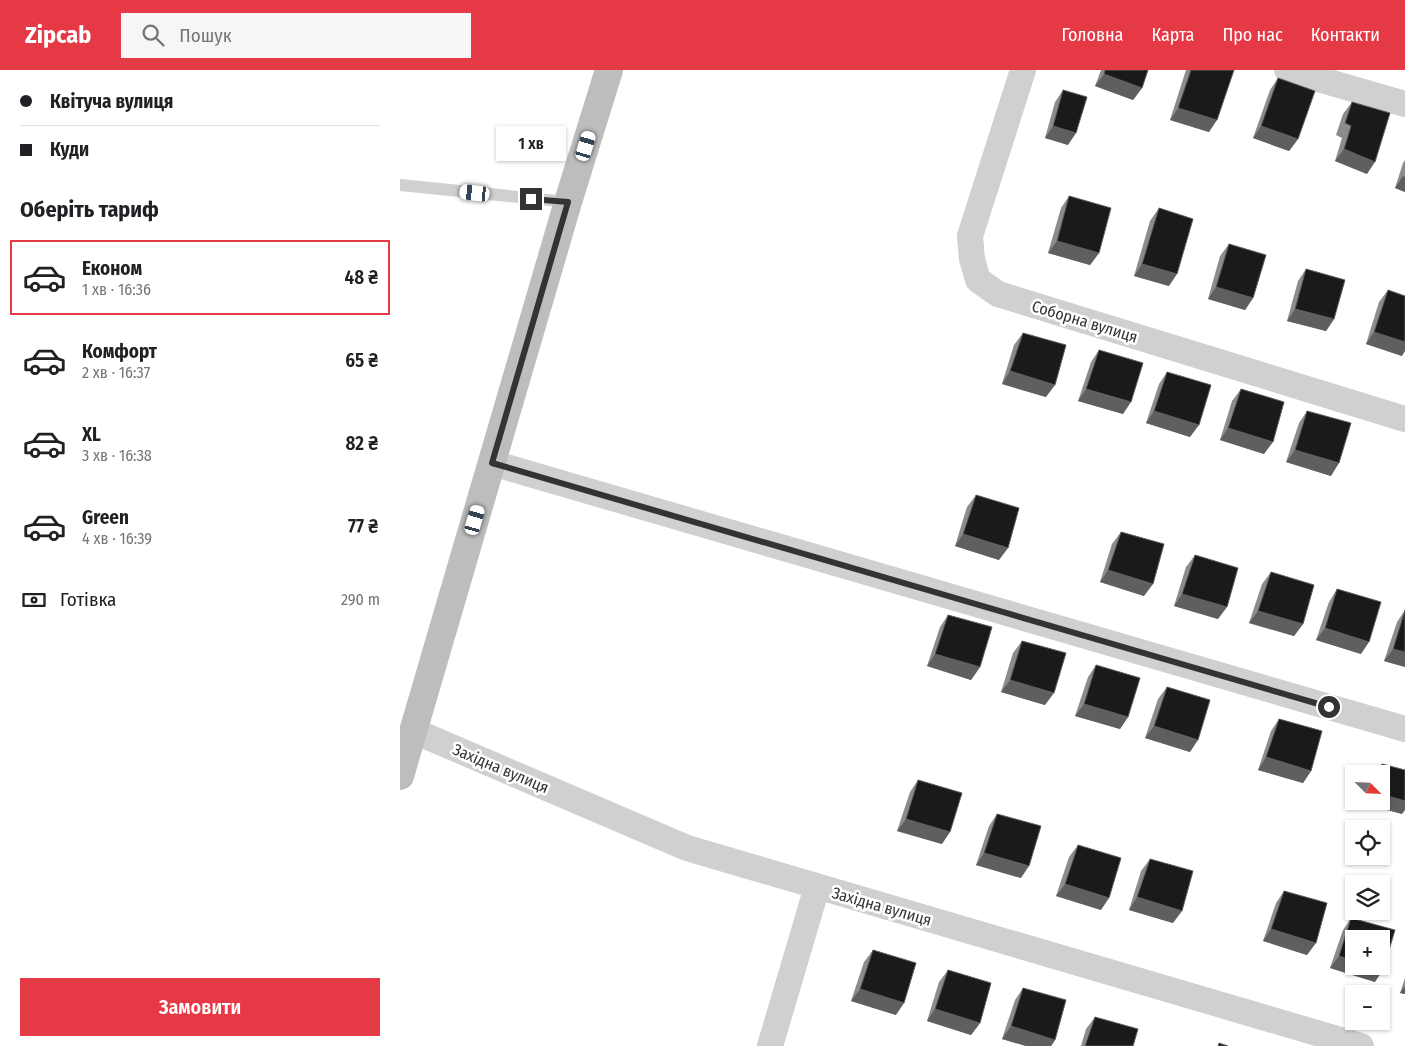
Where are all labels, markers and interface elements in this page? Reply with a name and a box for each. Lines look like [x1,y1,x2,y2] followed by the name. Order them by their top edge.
[121,13,471,58] search box
[25,21,91,49] text: Zipcab
[139,21,167,49] icon: search
[179,24,232,47] text: Пошук
[1061,24,1123,46] text: Головна
[1151,24,1194,46] text: Карта
[1222,24,1283,46] text: Про нас
[1311,24,1380,46] text: Контакти
[50,90,173,113] text: Квітуча вулиця
[496,126,566,162] callout: 1 хв
[574,129,597,163] car
[518,134,544,153] text: 1 хв
[50,138,89,161] text: Куди
[459,184,490,202] car
[520,188,542,210] route end
[20,196,159,223] text: Оберіть тариф
[22,255,67,300] icon: car
[82,257,142,280] text: Економ
[345,266,378,289] text: 48 ₴
[82,280,151,299] text: 1 хв · 16:36
[1030,296,1140,347] street label: Соборна вулиця
[22,338,67,383] icon: car
[82,340,157,363] text: Комфорт
[345,349,378,372] text: 65 ₴
[82,363,150,382] text: 2 хв · 16:37
[22,421,67,466] icon: car
[82,423,101,446] text: XL
[346,432,378,455] text: 82 ₴
[82,446,152,465] text: 3 хв · 16:38
[22,504,67,549] icon: car
[463,504,486,536] car
[82,506,129,529] text: Green
[348,515,378,538] text: 77 ₴
[82,529,152,548] text: 4 хв · 16:39
[20,586,48,614] icon: cash
[60,588,116,611] text: Готівка
[341,590,380,609] text: 290 m
[1318,696,1340,718] route start
[450,740,552,797] street label: Західна вулиця
[1345,765,1390,810] north arrow
[1345,765,1390,1030] map controls
[1345,820,1390,865] button: locate
[1345,875,1390,920] button: layers
[830,883,934,930] street label: Західна вулиця
[1345,930,1390,975] button: +
[20,978,380,1036] button: Замовити
[1345,985,1390,1030] button: −

